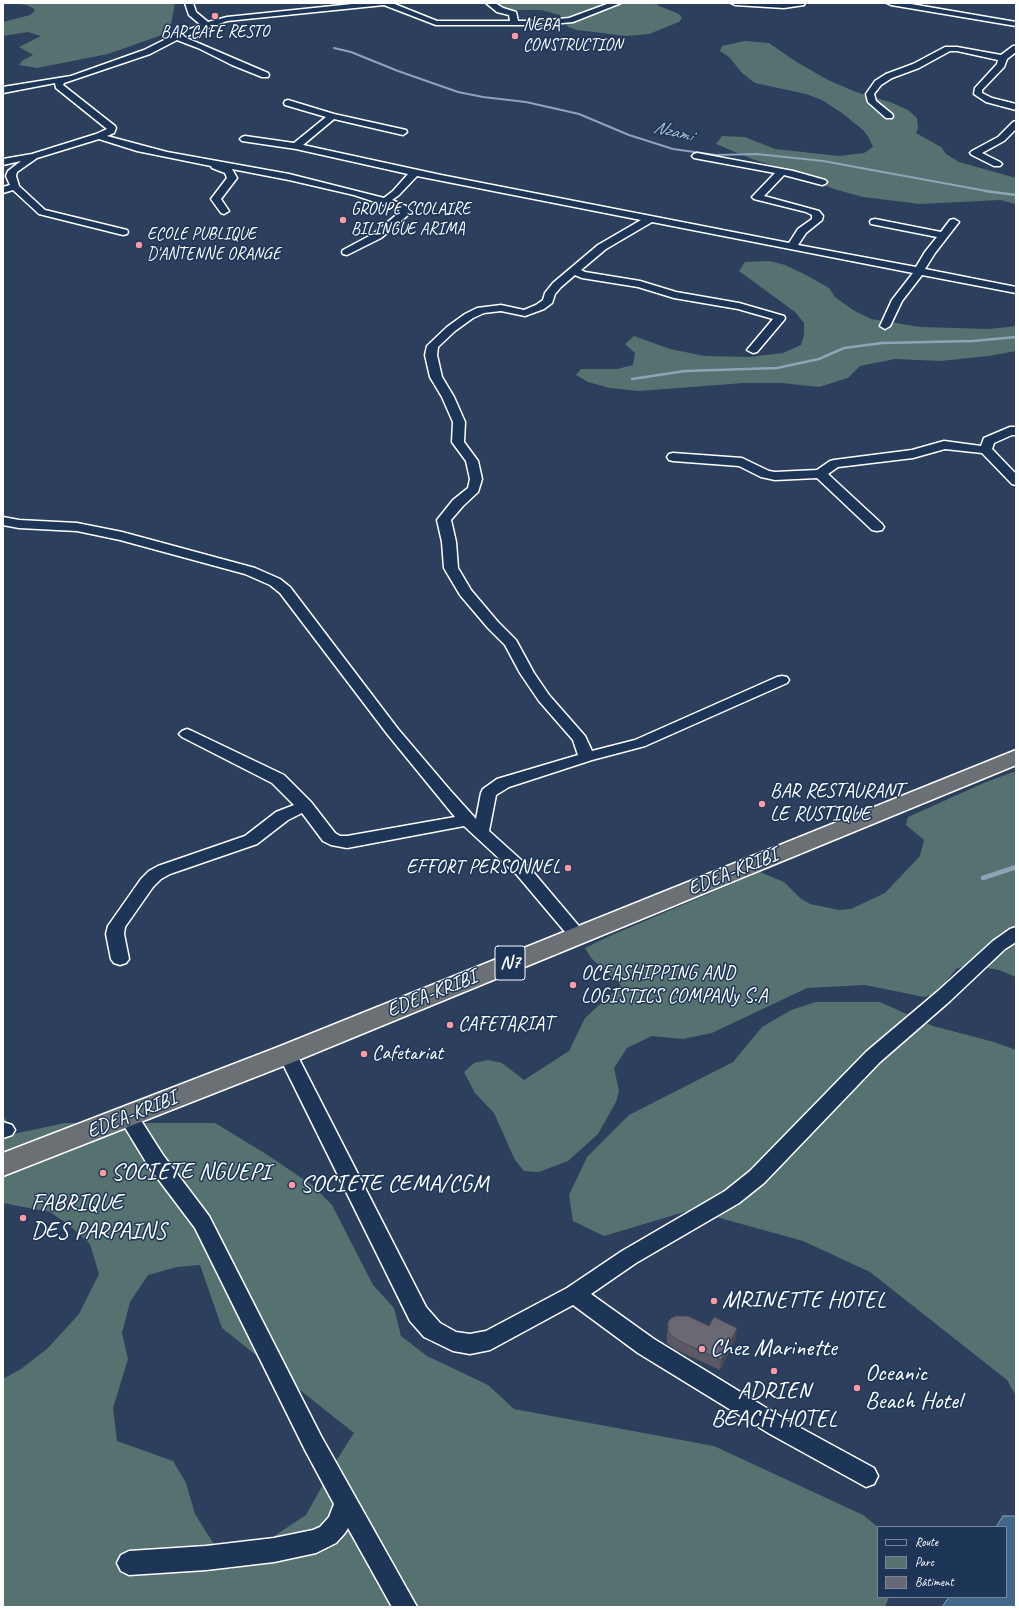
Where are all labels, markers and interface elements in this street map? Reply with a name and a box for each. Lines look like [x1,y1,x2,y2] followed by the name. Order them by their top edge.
[210,11,220,21] marker: BAR CAFE RESTO
[523,16,622,56] place label: NEBA CONSTRUCTION
[161,23,269,43] place label: BAR CAFE RESTO
[510,31,520,41] marker: NEBA CONSTRUCTION
[651,117,695,147] water label: Nzami
[351,200,470,240] place label: GROUPE SCOLAIRE BILINGUE ARIMA
[338,215,348,225] marker: GROUPE SCOLAIRE BILINGUE ARIMA
[147,225,281,265] place label: ECOLE PUBLIQUE D'ANTENNE ORANGE
[134,240,144,250] marker: ECOLE PUBLIQUE D'ANTENNE ORANGE
[770,780,903,827] place label: BAR RESTAURANT LE RUSTIQUE
[757,799,767,809] marker: BAR RESTAURANT LE RUSTIQUE
[684,843,782,901] street label: EDEA-KRIBI
[406,856,560,880] place label: EFFORT PERSONNEL
[563,863,573,873] marker: EFFORT PERSONNEL
[495,946,525,980] road number: N7
[581,962,767,1009] place label: OCEASHIPPING AND LOGISTICS COMPANy S.A
[383,965,481,1023] street label: EDEA-KRIBI
[568,980,578,990] marker: OCEASHIPPING AND LOGISTICS COMPANy S.A
[458,1013,553,1037] place label: CAFETARIAT
[445,1020,455,1030] marker: CAFETARIAT
[372,1042,443,1066] place label: Cafetariat
[359,1049,369,1059] marker: Cafetariat
[83,1086,181,1144] street label: EDEA-KRIBI
[111,1159,270,1187] place label: SOCIETE NGUEPI
[98,1168,108,1178] marker: SOCIETE NGUEPI
[300,1171,489,1199] place label: SOCIETE CEMA/CGM
[287,1180,297,1190] marker: SOCIETE CEMA/CGM
[31,1190,166,1246] place label: FABRIQUE DES PARPAINS
[18,1213,28,1223] marker: FABRIQUE DES PARPAINS
[722,1287,886,1315] place label: MRINETTE HOTEL
[709,1296,719,1306] marker: MRINETTE HOTEL
[710,1335,837,1363] place label: Chez Marinette
[697,1344,707,1354] marker: Chez Marinette
[865,1360,962,1416] place label: Oceanic Beach Hotel
[769,1366,779,1376] marker: ADRIEN BEACH HOTEL
[711,1378,837,1434] place label: ADRIEN BEACH HOTEL
[852,1383,862,1393] marker: Oceanic Beach Hotel
[877,1526,1007,1598] legend
[915,1534,938,1550] text: Route
[915,1554,934,1570] text: Parc
[915,1574,953,1590] text: Bâtiment

